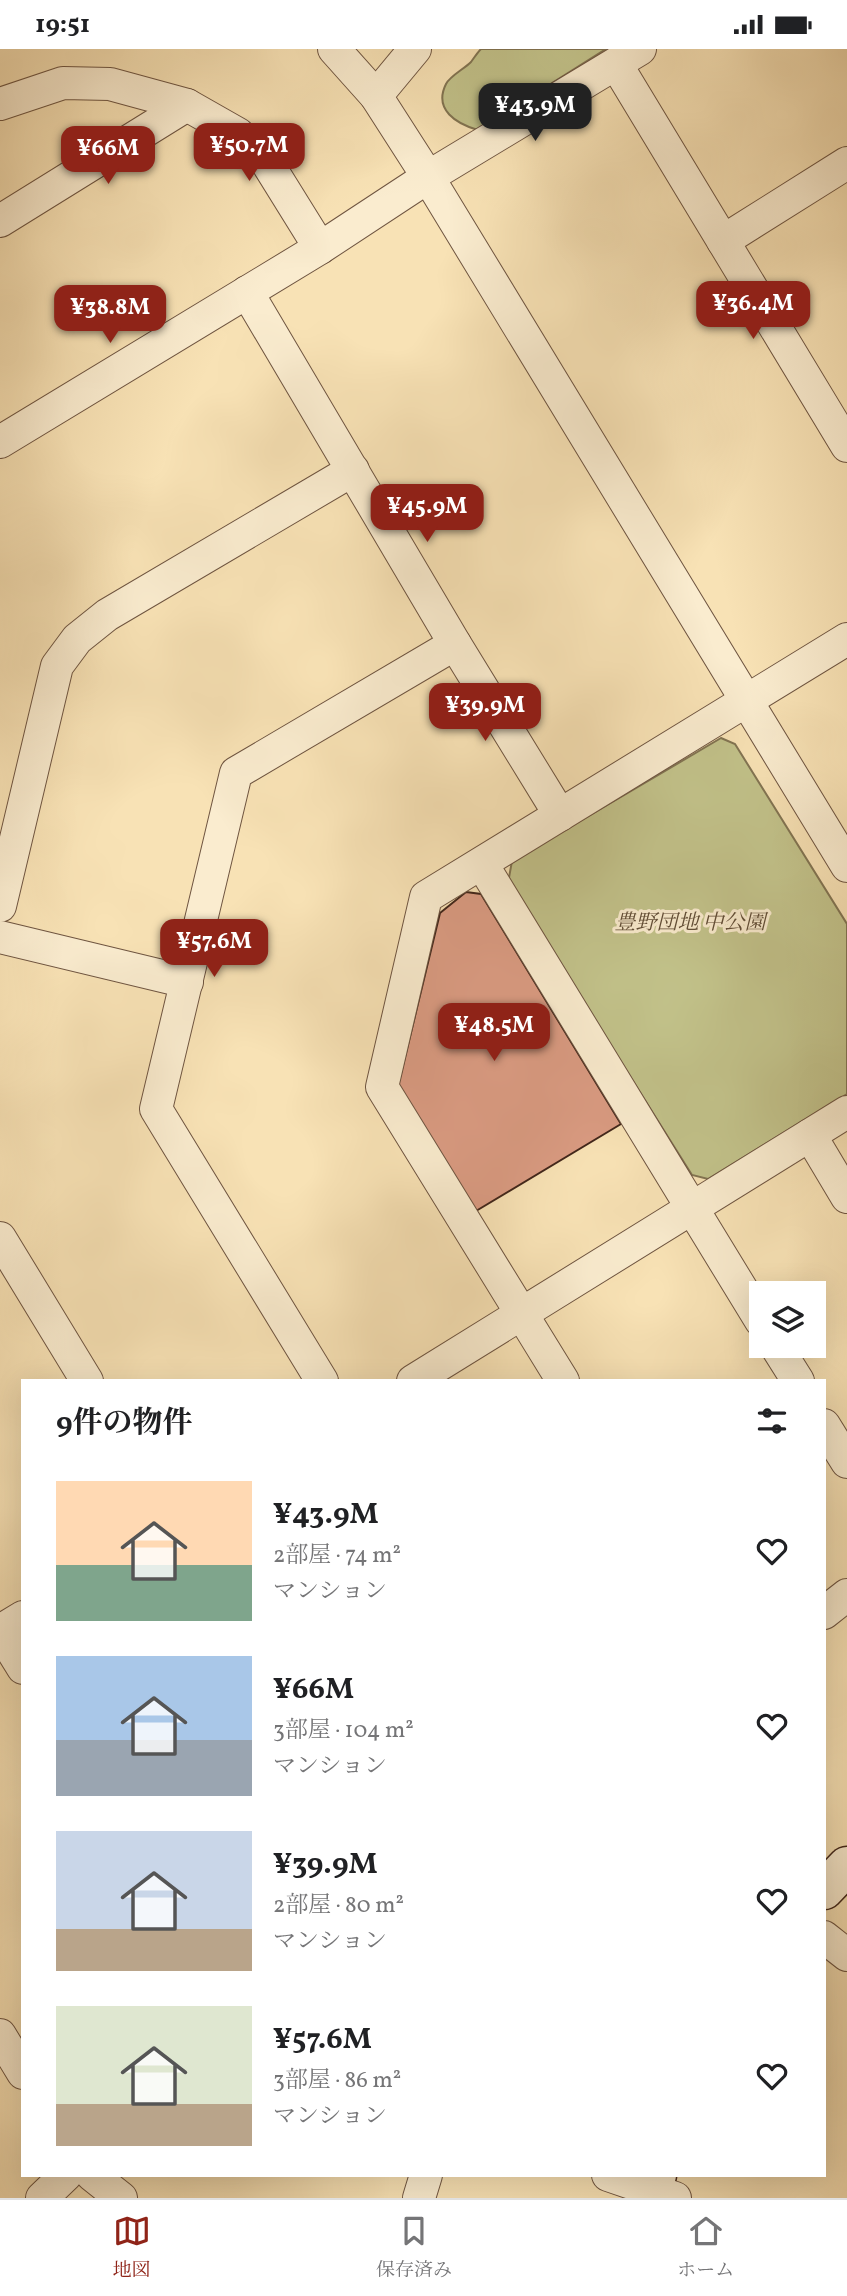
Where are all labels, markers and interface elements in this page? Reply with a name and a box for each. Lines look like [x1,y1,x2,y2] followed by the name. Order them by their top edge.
[35,7,90,43] text: 19:51
[478,83,592,143] pin: ¥43.9M
[495,90,575,122] text: ¥43.9M
[192,123,306,183] pin: ¥50.7M
[67,127,149,186] pin: ¥66M
[210,130,288,162] text: ¥50.7M
[77,133,139,165] text: ¥66M
[696,281,810,341] pin: ¥36.4M
[53,285,167,345] pin: ¥38.8M
[712,288,794,320] text: ¥36.4M
[70,292,150,324] text: ¥38.8M
[370,484,484,544] pin: ¥45.9M
[387,491,467,523] text: ¥45.9M
[428,683,542,743] pin: ¥39.9M
[445,690,525,722] text: ¥39.9M
[615,909,768,938] park label: 豊野団地 中公園
[157,919,271,979] pin: ¥57.6M
[176,926,252,958] text: ¥57.6M
[437,1003,551,1063] pin: ¥48.5M
[454,1010,534,1042] text: ¥48.5M
[749,1281,826,1358] map controls
[749,1281,826,1358] button: layers
[753,1402,791,1440] icon: filters
[56,1403,193,1445] text: 9件の物件
[273,1494,378,1536] text: ¥43.9M
[112,1509,196,1593] icon: home
[753,1532,791,1570] icon: heart
[273,1540,401,1572] text: 2部屋 · 74 m²
[273,1576,387,1608] text: マンション
[273,1669,354,1711] text: ¥66M
[112,1684,196,1768] icon: home
[753,1707,791,1745] icon: heart
[273,1715,414,1747] text: 3部屋 · 104 m²
[273,1751,387,1783] text: マンション
[273,1844,377,1886] text: ¥39.9M
[112,1859,196,1943] icon: home
[753,1882,791,1920] icon: heart
[273,1890,404,1922] text: 2部屋 · 80 m²
[273,1926,387,1958] text: マンション
[273,2019,372,2061] text: ¥57.6M
[112,2034,196,2118] icon: home
[753,2057,791,2095] icon: heart
[273,2065,401,2097] text: 3部屋 · 86 m²
[273,2101,387,2133] text: マンション
[113,2212,151,2284] tab: 地図
[376,2212,452,2284] tab: 保存済み
[677,2212,734,2284] tab: ホーム

